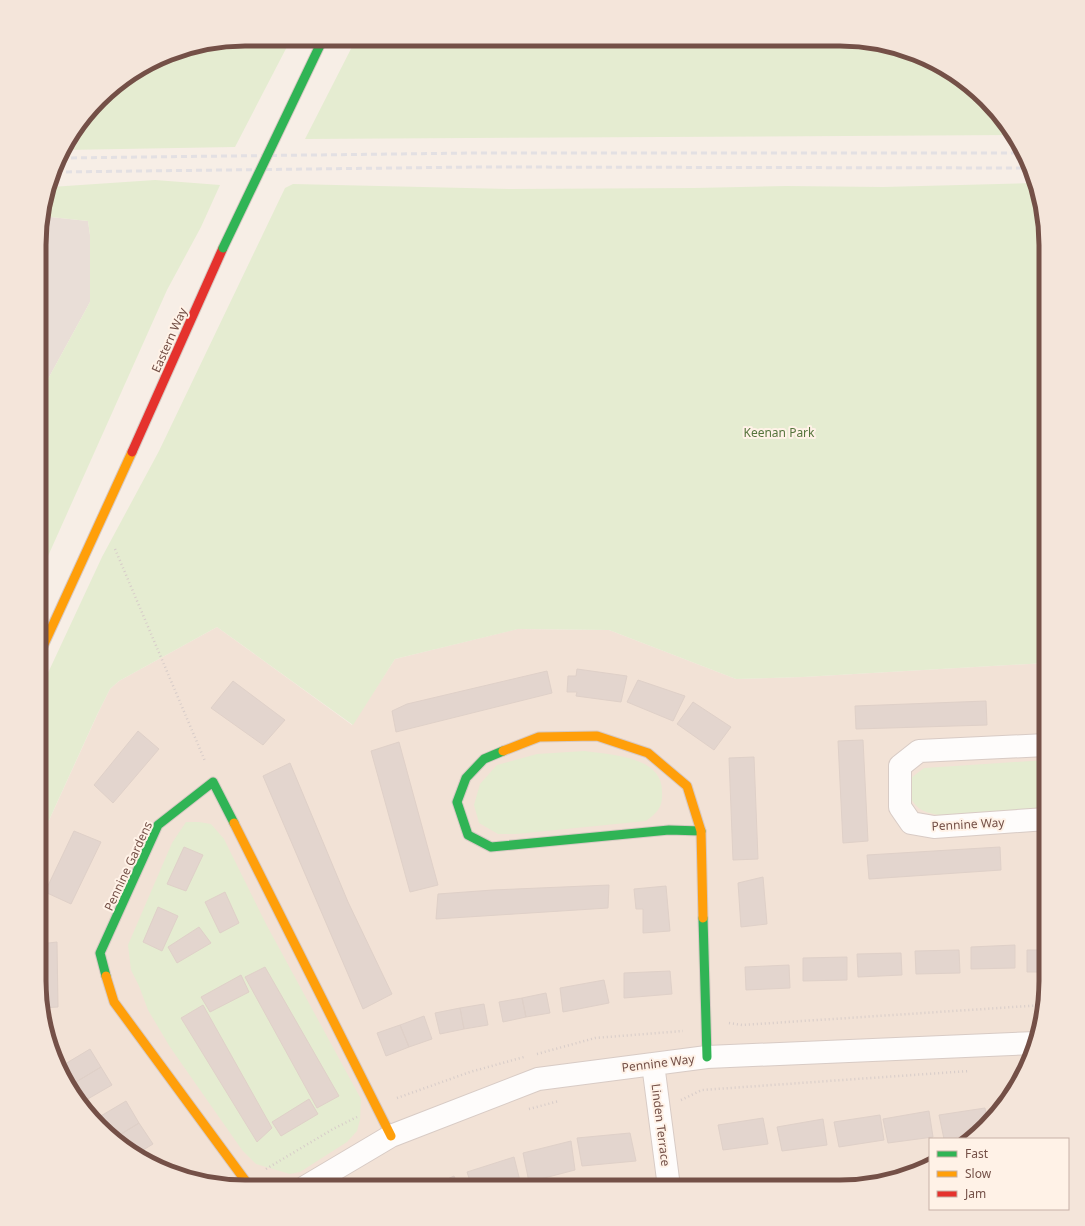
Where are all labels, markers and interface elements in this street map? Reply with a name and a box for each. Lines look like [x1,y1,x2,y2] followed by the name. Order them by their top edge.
[147,304,191,375] street label: Eastern Way
[743,424,815,441] park label: Keenan Park
[931,814,1006,834] street label: Pennine Way
[100,818,156,913] street label: Pennine Gardens
[621,1050,696,1076] street label: Pennine Way
[648,1083,675,1167] street label: Linden Terrace
[929,1138,1069,1210] legend
[965,1145,989,1162] text: Fast
[965,1165,992,1182] text: Slow
[964,1185,986,1202] text: Jam

